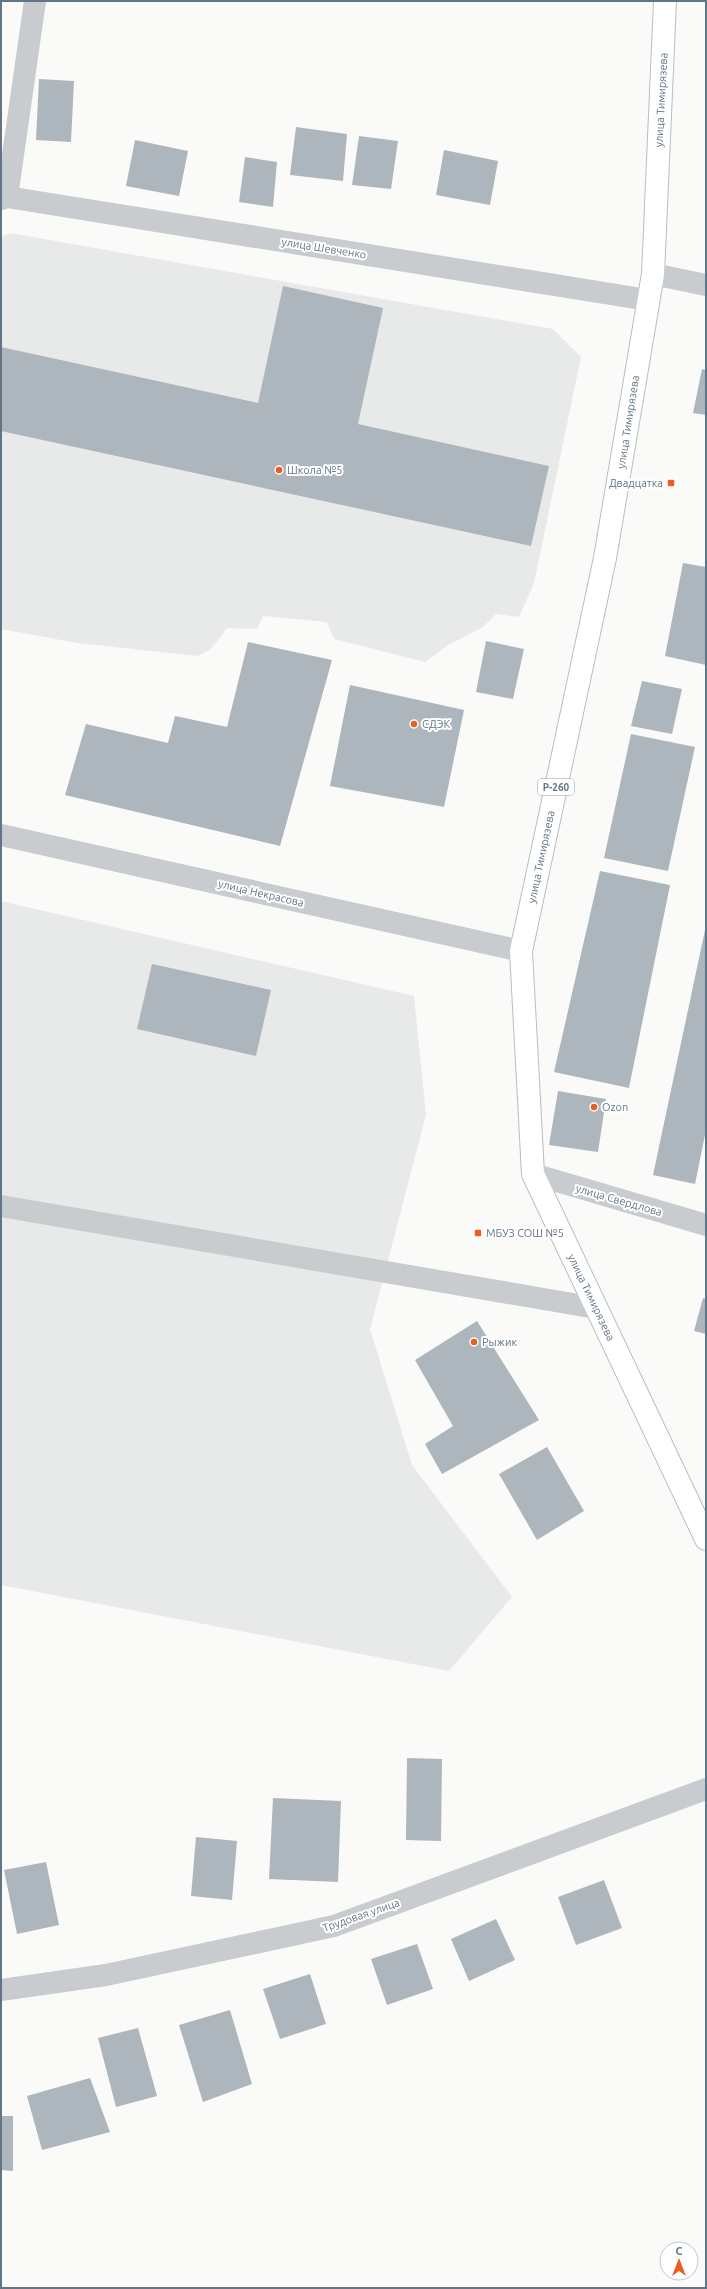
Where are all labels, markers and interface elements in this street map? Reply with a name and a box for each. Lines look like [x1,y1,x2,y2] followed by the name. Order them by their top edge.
[653,52,669,148] street label: улица Тимирязева
[281,235,367,261] street label: улица Шевченко
[615,374,641,470] street label: улица Тимирязева
[287,464,342,476] place label: Школа №5
[274,465,284,475] marker: Школа №5
[609,477,663,489] place label: Двадцатка
[666,478,676,488] marker: Двадцатка
[422,718,450,730] place label: СДЭК
[409,719,419,729] marker: СДЭК
[538,779,574,795] road number: Р-260
[525,809,557,905] street label: улица Тимирязева
[217,877,305,909] street label: улица Некрасова
[602,1101,628,1113] place label: Ozon
[589,1102,599,1112] marker: Ozon
[574,1182,664,1218] street label: улица Свердлова
[486,1227,564,1239] place label: МБУЗ СОШ №5
[473,1228,483,1238] marker: МБУЗ СОШ №5
[566,1252,617,1343] street label: улица Тимирязева
[482,1336,517,1348] place label: Рыжик
[469,1337,479,1347] marker: Рыжик
[321,1896,401,1934] street label: Трудовая улица
[659,2241,699,2281] north arrow
[675,2245,683,2257] text: С

